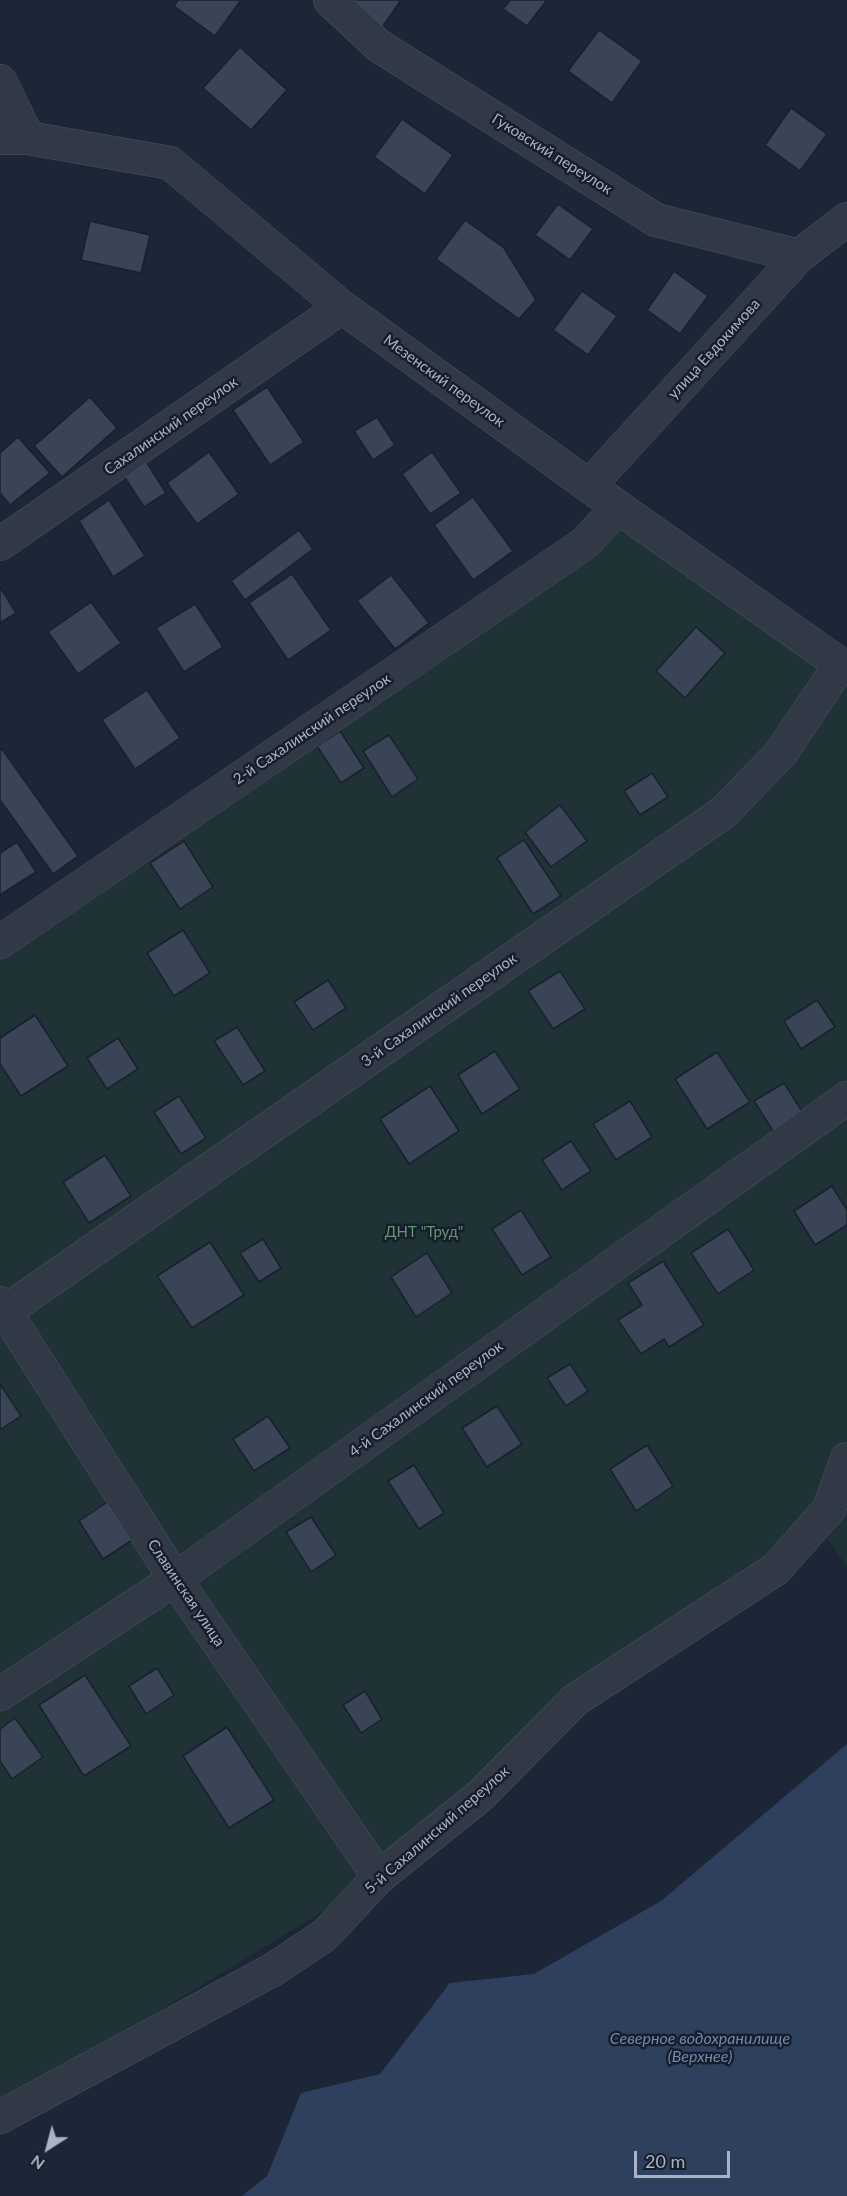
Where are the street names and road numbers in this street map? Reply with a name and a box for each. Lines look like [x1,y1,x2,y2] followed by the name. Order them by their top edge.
[489,110,615,198] street label: Гуковский переулок
[664,295,764,403] street label: улица Евдокимова
[380,331,508,431] street label: Мезенский переулок
[101,373,241,479] street label: Сахалинский переулок
[230,670,394,788] street label: 2-й Сахалинский переулок
[358,949,520,1071] street label: 3-й Сахалинский переулок
[346,1337,506,1461] street label: 4-й Сахалинский переулок
[143,1536,229,1650] street label: Славинская улица
[361,1762,513,1898] street label: 5-й Сахалинский переулок

